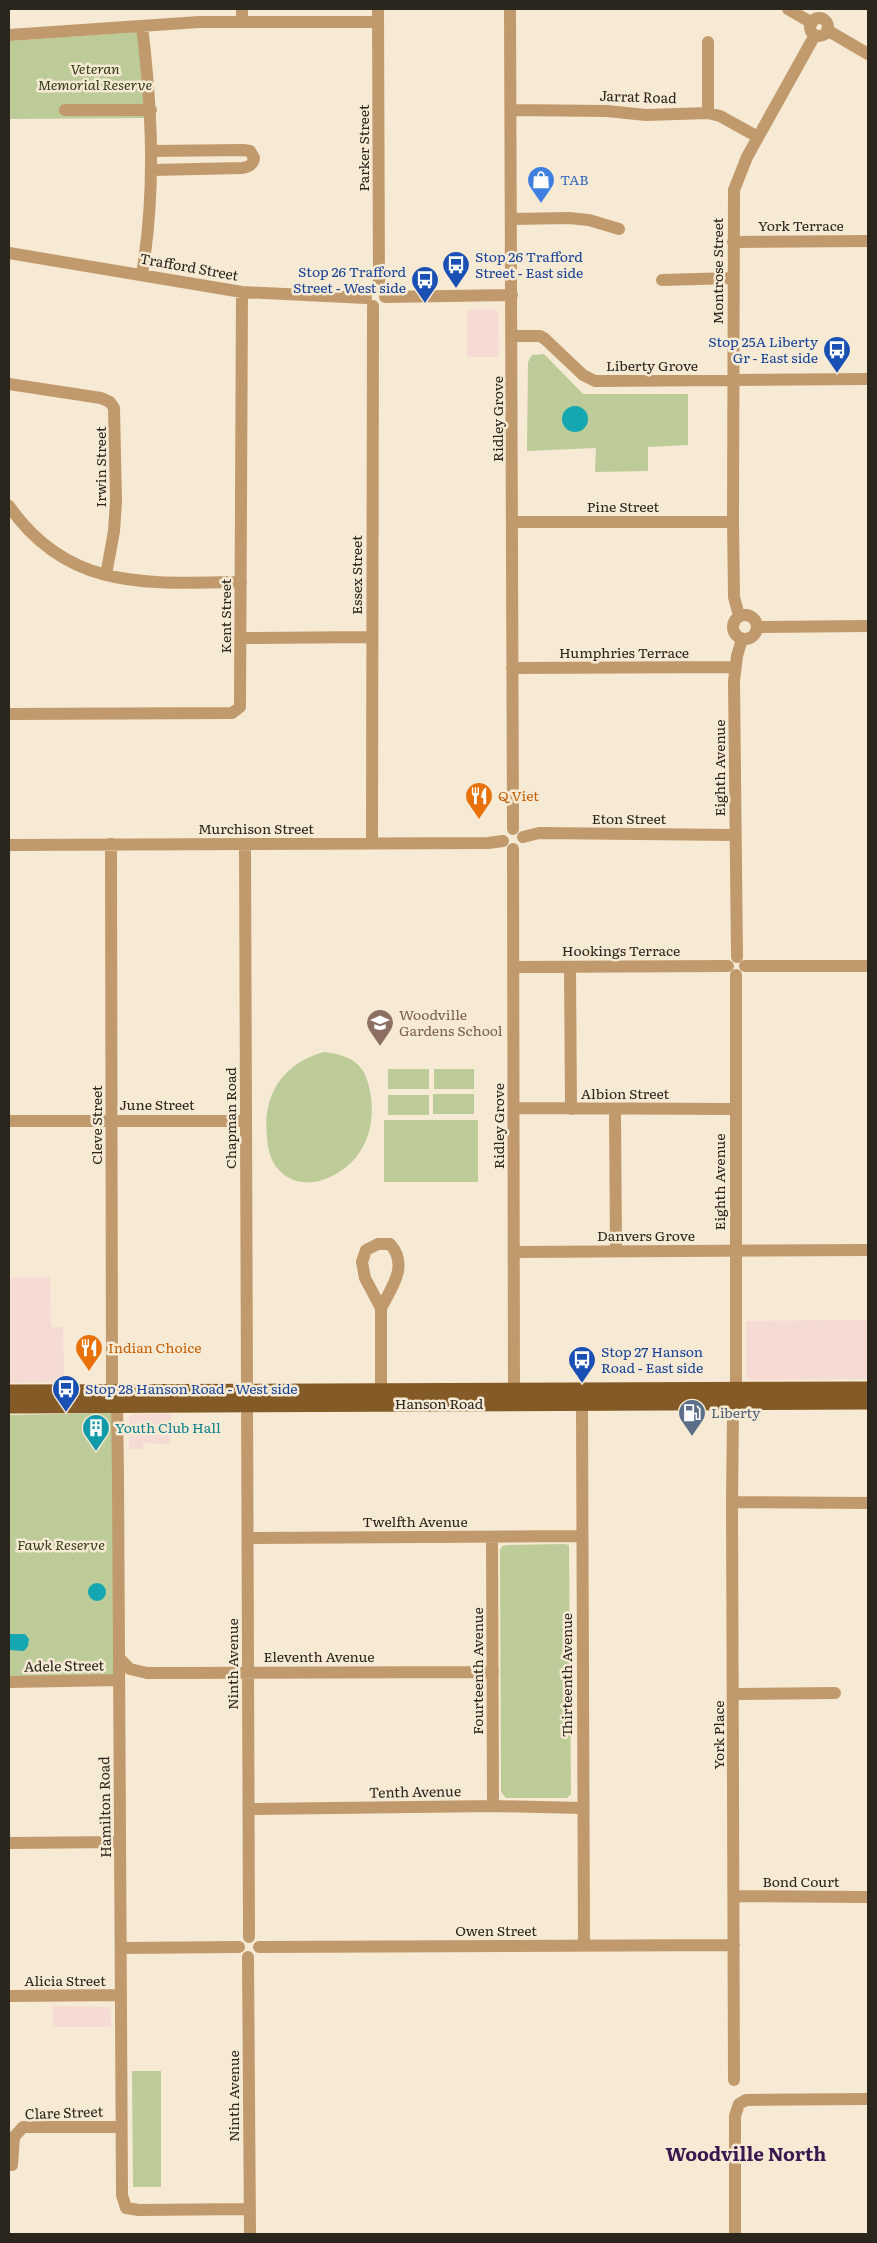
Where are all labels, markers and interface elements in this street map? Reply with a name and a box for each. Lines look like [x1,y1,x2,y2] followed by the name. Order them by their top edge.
[38,58,153,94] park label: Veteran Memorial Reserve
[599,85,678,107] street label: Jarrat Road
[353,104,373,192] street label: Parker Street
[526,165,556,204] shop icon: TAB
[560,169,588,189] place label: TAB
[758,215,844,235] street label: York Terrace
[707,217,727,324] street label: Montrose Street
[475,246,583,282] place label: Stop 26 Trafford Street - East side
[138,247,241,285] street label: Trafford Street
[441,250,471,289] bus stop icon: Stop 26 Trafford Street - East side
[293,261,406,297] place label: Stop 26 Trafford Street - West side
[410,265,440,304] bus stop icon: Stop 26 Trafford Street - West side
[708,331,819,367] place label: Stop 25A Liberty Gr - East side
[822,335,852,374] bus stop icon: Stop 25A Liberty Gr - East side
[606,355,698,375] street label: Liberty Grove
[487,376,507,462] street label: Ridley Grove
[90,426,110,508] street label: Irwin Street
[587,496,660,516] street label: Pine Street
[346,535,366,615] street label: Essex Street
[215,578,235,653] street label: Kent Street
[559,642,689,662] street label: Humphries Terrace
[709,720,729,816] street label: Eighth Avenue
[464,781,494,820] restaurant icon: Q Viet
[498,785,539,805] place label: Q Viet
[592,808,667,828] street label: Eton Street
[198,818,314,838] street label: Murchison Street
[562,940,680,960] street label: Hookings Terrace
[399,1004,503,1040] place label: Woodville Gardens School
[365,1008,395,1047] school or university icon: Woodville Gardens School
[220,1067,240,1169] street label: Chapman Road
[488,1083,508,1169] street label: Ridley Grove
[581,1083,670,1103] street label: Albion Street
[86,1085,106,1165] street label: Cleve Street
[119,1094,195,1114] street label: June Street
[709,1134,729,1230] street label: Eighth Avenue
[597,1225,695,1245] street label: Danvers Grove
[74,1333,104,1372] restaurant icon: Indian Choice
[108,1337,202,1357] place label: Indian Choice
[601,1341,703,1377] place label: Stop 27 Hanson Road - East side
[567,1345,597,1384] bus stop icon: Stop 27 Hanson Road - East side
[51,1374,81,1413] bus stop icon: Stop 28 Hanson Road - West side
[85,1378,298,1398] place label: Stop 28 Hanson Road - West side
[395,1393,484,1413] street label: Hanson Road
[677,1398,707,1437] fuel station icon: Liberty
[711,1402,761,1422] place label: Liberty
[81,1413,111,1452] building icon: Youth Club Hall
[115,1417,221,1437] place label: Youth Club Hall
[362,1511,468,1531] street label: Twelfth Avenue
[17,1534,105,1554] park label: Fawk Reserve
[467,1607,487,1735] street label: Fourteenth Avenue
[556,1613,576,1737] street label: Thirteenth Avenue
[222,1618,242,1710] street label: Ninth Avenue
[263,1646,375,1666] street label: Eleventh Avenue
[24,1654,105,1676] street label: Adele Street
[708,1700,728,1770] street label: York Place
[93,1756,115,1858] street label: Hamilton Road
[369,1780,461,1802] street label: Tenth Avenue
[763,1871,840,1891] street label: Bond Court
[455,1920,537,1940] street label: Owen Street
[24,1970,106,1990] street label: Alicia Street
[223,2050,243,2142] street label: Ninth Avenue
[24,2101,104,2123] street label: Clare Street
[666,2139,826,2167] district label: Woodville North

